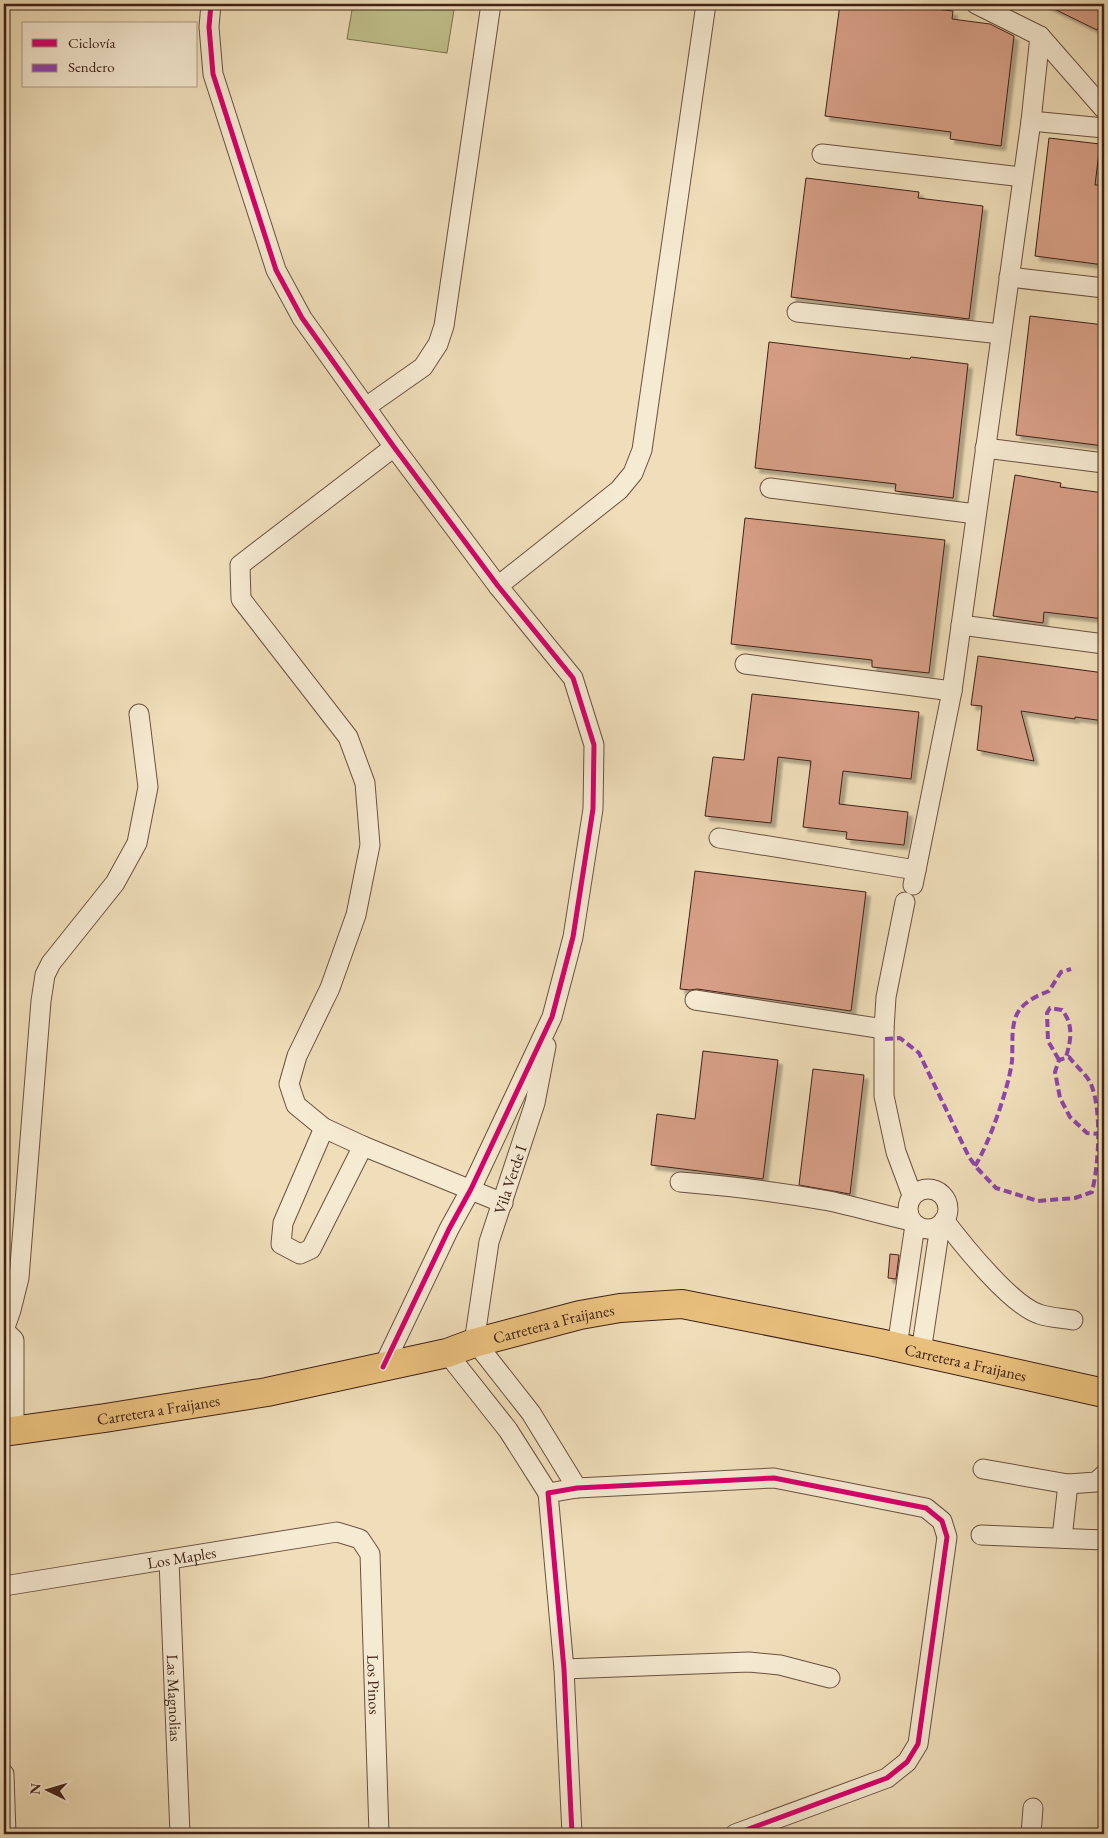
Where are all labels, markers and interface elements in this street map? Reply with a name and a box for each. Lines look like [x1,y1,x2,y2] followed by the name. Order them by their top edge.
[22,22,198,88] legend
[68,33,115,52] text: Ciclovía
[68,57,115,76] text: Sendero
[489,1142,532,1217] street label: Vila Verde I
[491,1299,616,1349] street label: Carretera a Fraijanes
[903,1339,1029,1386] street label: Carretera a Fraijanes
[96,1390,221,1430] street label: Carretera a Fraijanes
[146,1542,218,1574] street label: Los Maples
[162,1654,186,1742] street label: Las Magnolias
[362,1654,385,1715] street label: Los Pinos
[22,1766,72,1816] north arrow
[26,1782,45,1795] text: N

